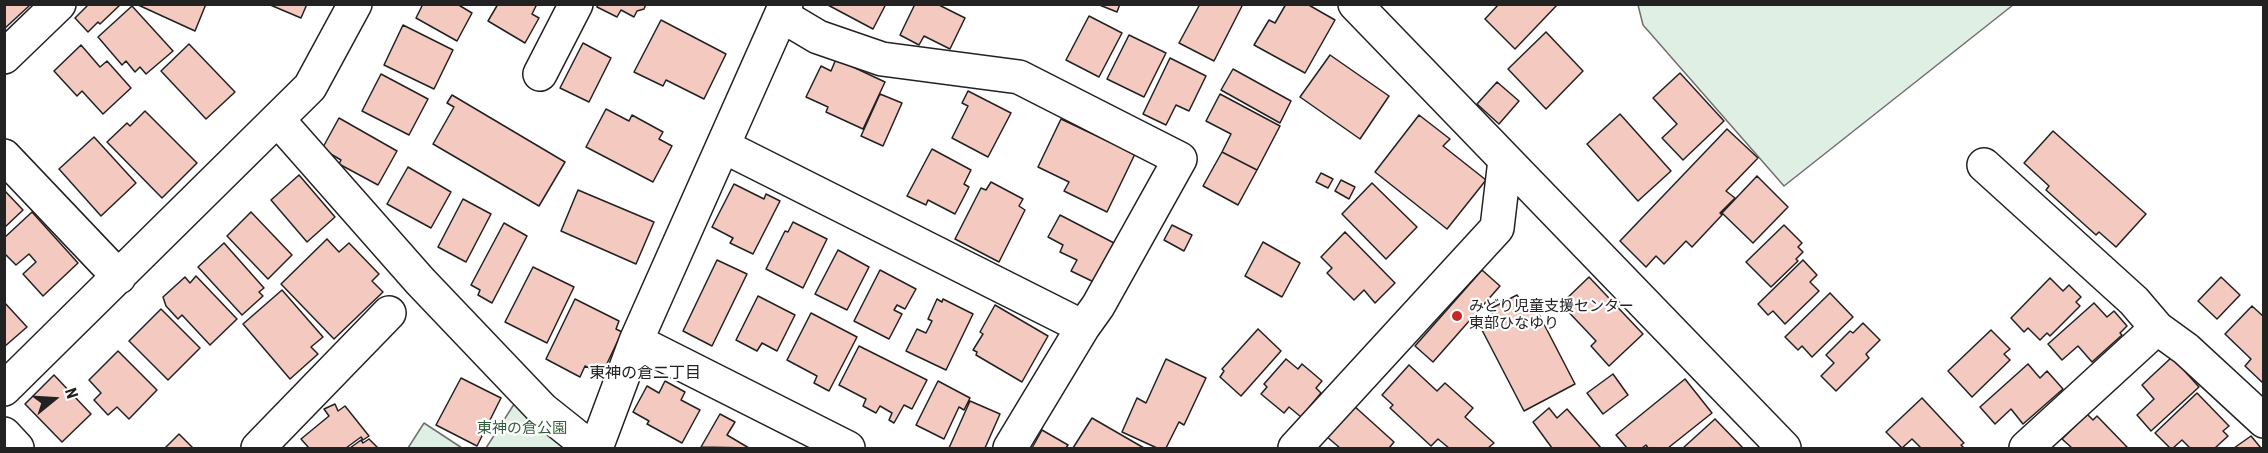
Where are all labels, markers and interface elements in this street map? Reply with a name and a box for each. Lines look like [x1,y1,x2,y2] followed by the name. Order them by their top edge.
[1469,298,1634,333] place label: みどり児童支援センター 東部ひなゆり
[1450,309,1464,323] marker: みどり児童支援センター 東部ひなゆり
[589,364,701,384] district label: 東神の倉二丁目
[24,369,84,429] north arrow
[61,386,82,401] text: N
[477,420,567,438] park label: 東神の倉公園

